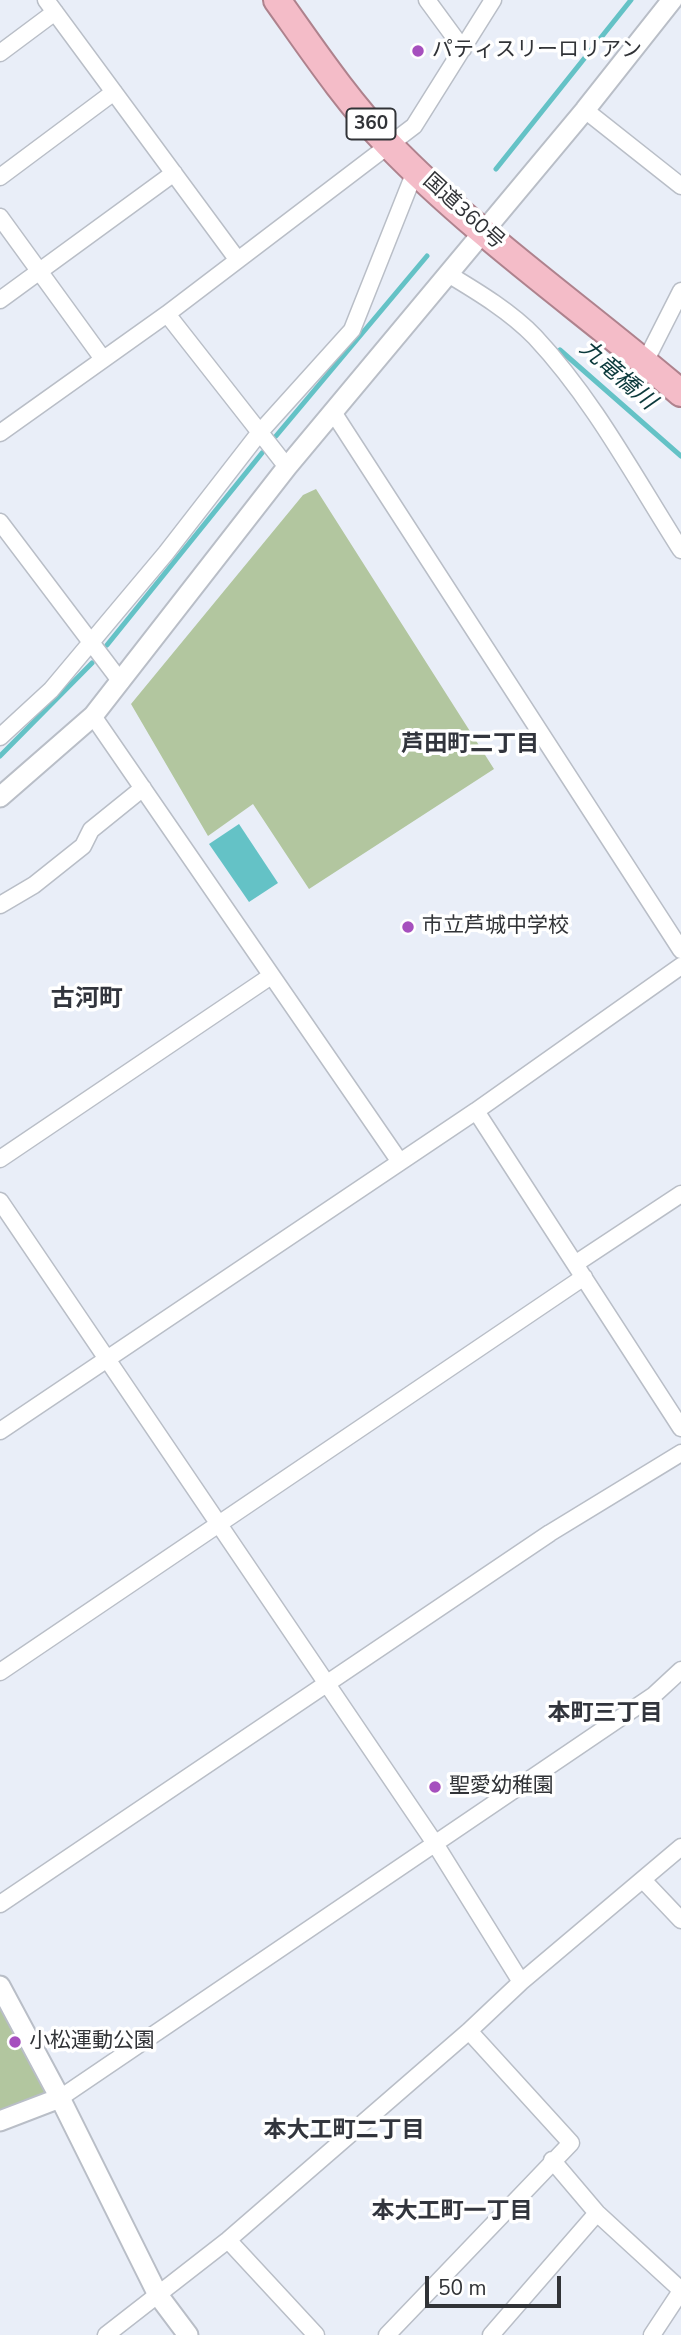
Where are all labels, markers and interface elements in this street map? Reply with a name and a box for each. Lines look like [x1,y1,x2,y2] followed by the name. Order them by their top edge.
[432,38,642,64] place label: パティスリーロリアン
[410,43,426,59] marker: パティスリーロリアン
[346,108,396,140] road number: 360
[417,169,509,255] street label: 国道360号
[573,335,661,417] water label: 九竜橋川
[401,731,539,759] district label: 芦田町二丁目
[422,914,569,940] place label: 市立芦城中学校
[400,919,416,935] marker: 市立芦城中学校
[51,986,123,1014] district label: 古河町
[548,1700,662,1728] district label: 本町三丁目
[449,1774,554,1800] place label: 聖愛幼稚園
[427,1779,443,1795] marker: 聖愛幼稚園
[29,2029,155,2055] place label: 小松運動公園
[7,2034,23,2050] marker: 小松運動公園
[264,2117,424,2145] district label: 本大工町二丁目
[372,2198,532,2226] district label: 本大工町一丁目
[429,2262,566,2306] scale bar
[438,2274,487,2302] text: 50 m

